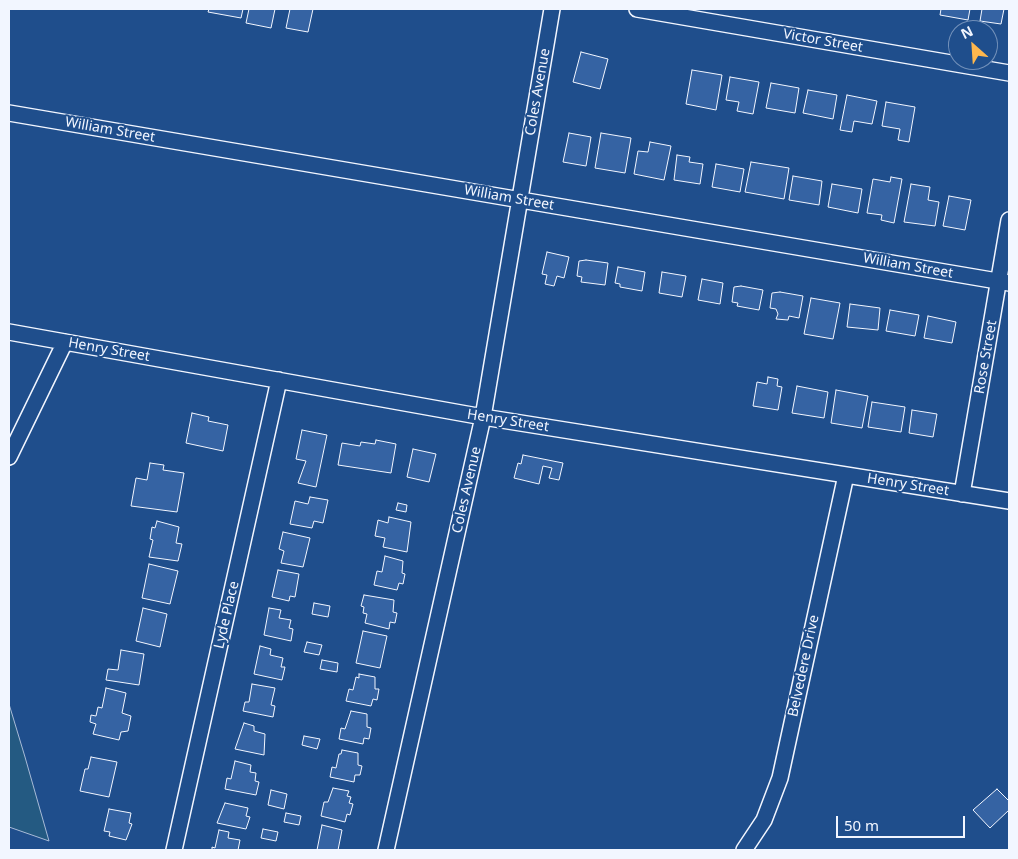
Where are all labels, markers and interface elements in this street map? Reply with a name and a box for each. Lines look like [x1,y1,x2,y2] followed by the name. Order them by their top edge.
[948,20,998,70] north arrow
[957,21,976,43] text: N
[782,26,864,56] street label: Victor Street
[522,47,554,137] street label: Coles Avenue
[64,114,156,146] street label: William Street
[463,182,555,214] street label: William Street
[862,250,954,282] street label: William Street
[971,319,1001,395] street label: Rose Street
[67,335,151,365] street label: Henry Street
[466,406,550,436] street label: Henry Street
[449,445,485,535] street label: Coles Avenue
[866,470,950,500] street label: Henry Street
[211,579,243,651] street label: Lyde Place
[785,613,823,719] street label: Belvedere Drive
[838,806,967,838] scale bar
[844,815,879,835] text: 50 m

